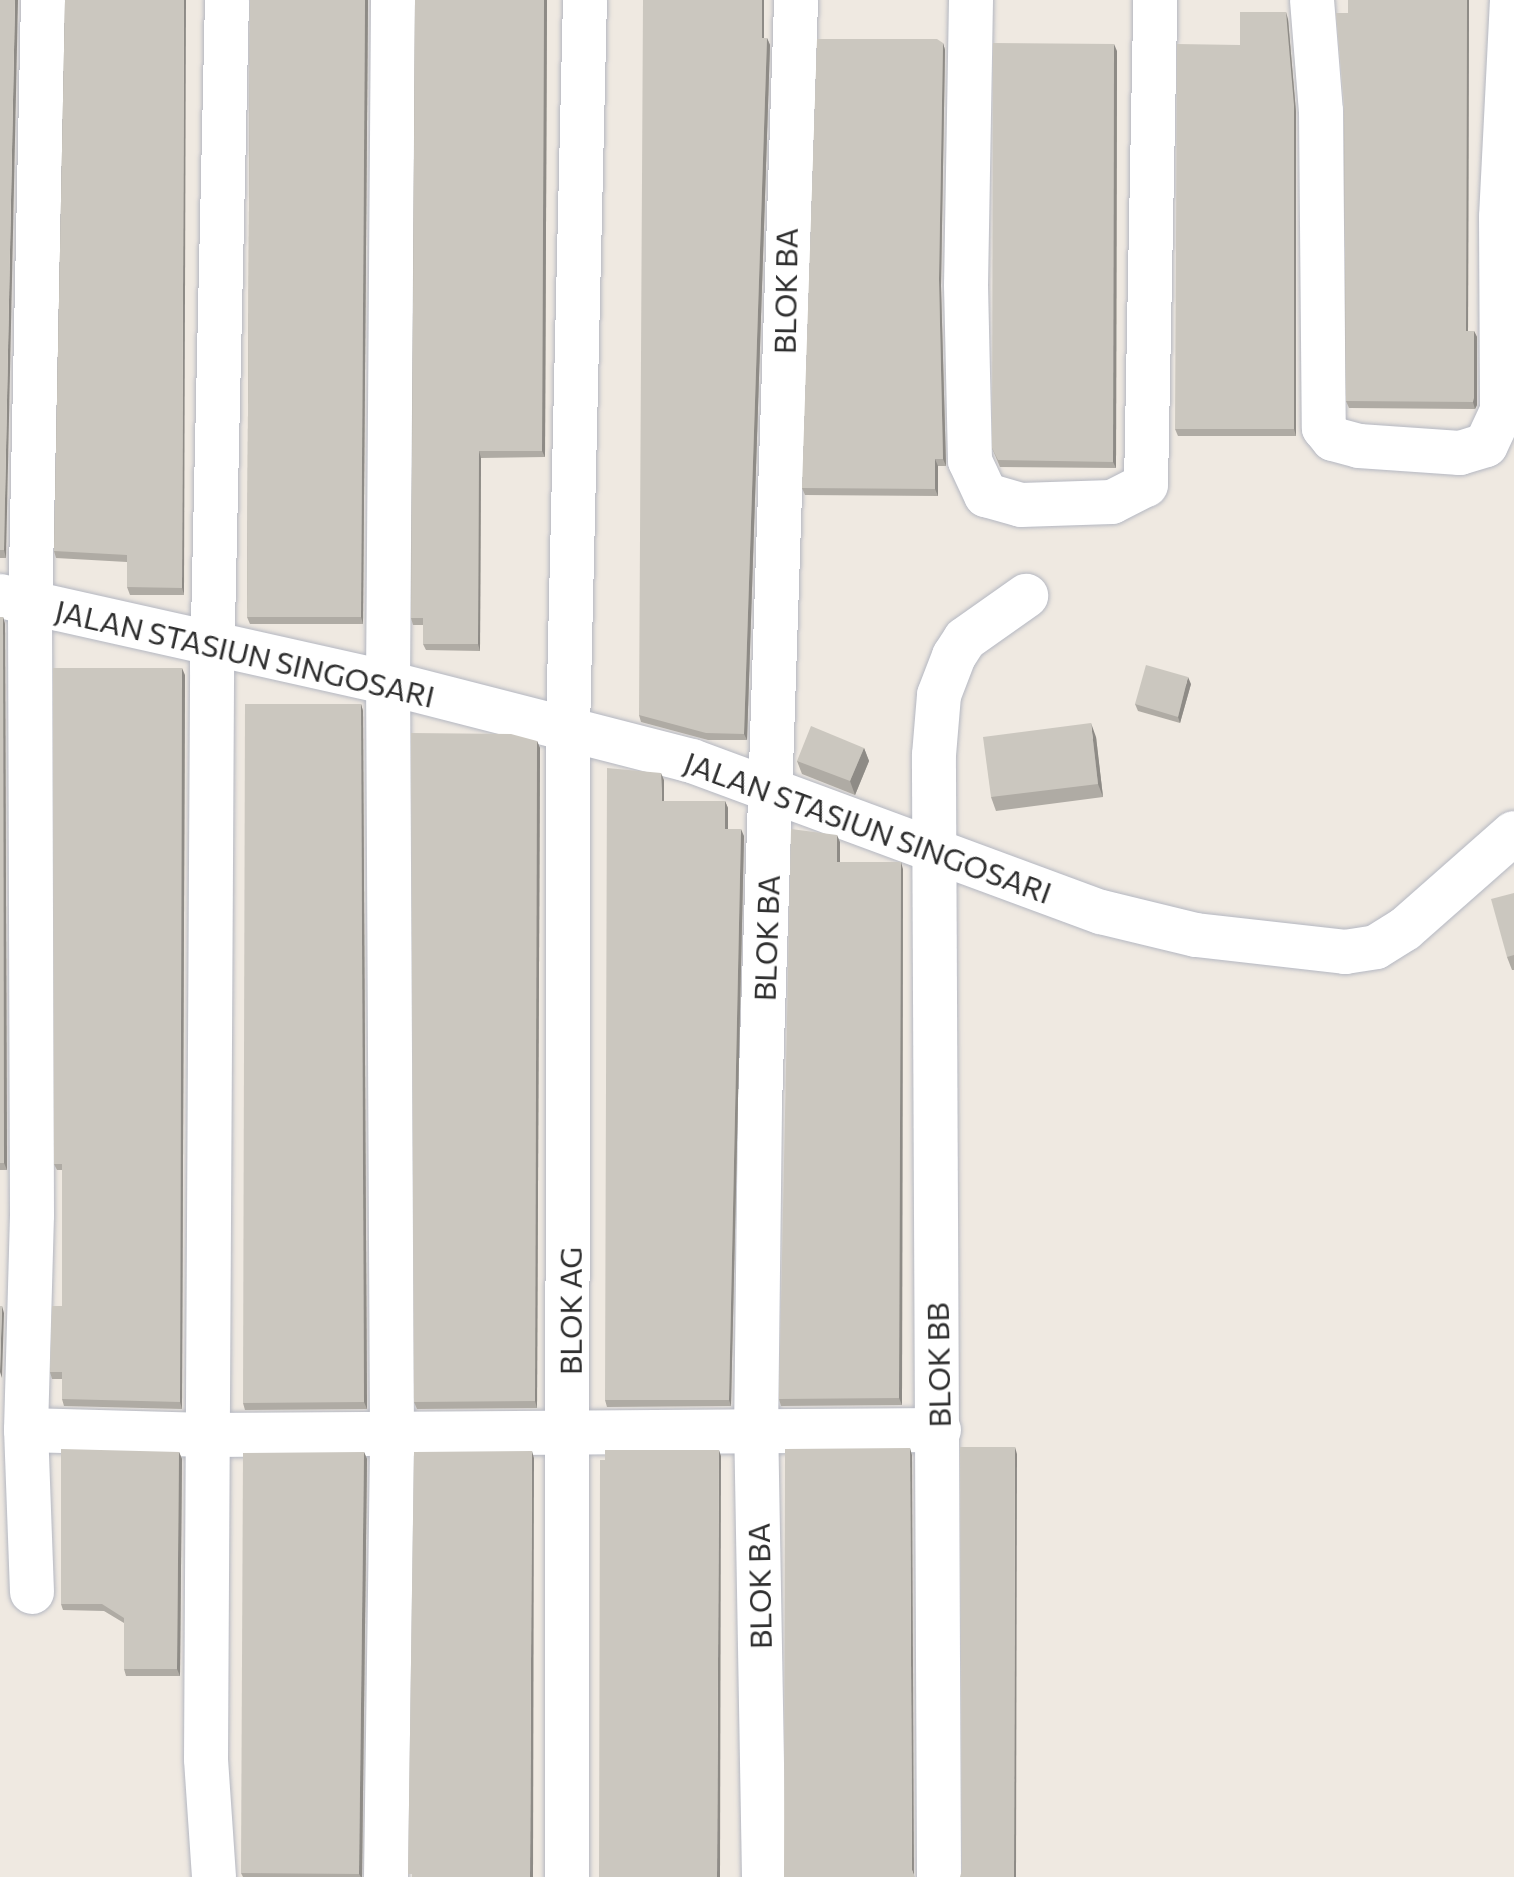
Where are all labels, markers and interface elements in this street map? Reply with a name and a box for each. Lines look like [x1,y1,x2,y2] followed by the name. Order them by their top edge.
[766,228,804,354] street label: BLOK BA
[52,592,438,714] street label: JALAN STASIUN SINGOSARI
[679,744,1057,910] street label: JALAN STASIUN SINGOSARI
[746,874,786,1002] street label: BLOK BA
[552,1247,588,1375] street label: BLOK AG
[919,1302,957,1428] street label: BLOK BB
[740,1523,778,1649] street label: BLOK BA

